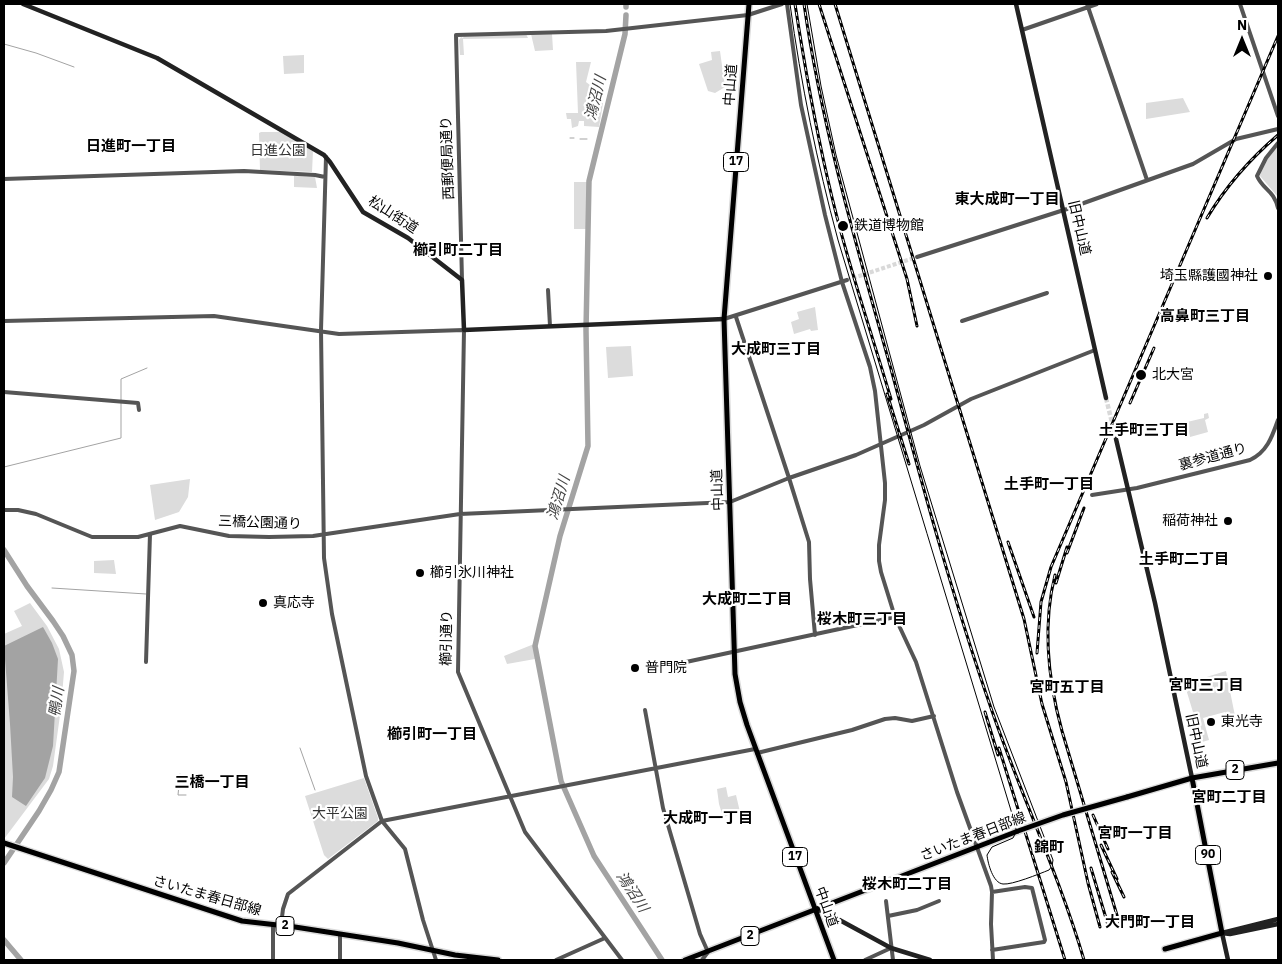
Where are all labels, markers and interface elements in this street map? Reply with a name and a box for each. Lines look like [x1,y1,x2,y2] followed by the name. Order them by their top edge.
[1217,15,1267,65] north arrow
[1237,16,1247,34] text: N
[721,63,741,107] street label: 中山道
[582,74,610,122] water label: 鴻沼川
[438,116,458,200] street label: 西郵便局通り
[86,138,176,156] district label: 日進町一丁目
[250,143,306,159] park label: 日進公園
[724,152,748,172] road number: 17
[955,191,1059,209] district label: 東大成町一丁目
[365,193,421,237] street label: 松山街道
[1065,199,1093,257] street label: 旧中山道
[854,218,924,234] place label: 鉄道博物館
[836,219,850,233] marker: 鉄道博物館
[413,242,503,260] district label: 櫛引町二丁目
[1160,268,1258,284] place label: 埼玉縣護國神社
[1262,270,1274,282] marker: 埼玉縣護國神社
[1160,308,1250,326] district label: 高鼻町三丁目
[731,341,821,359] district label: 大成町三丁目
[1152,367,1194,383] place label: 北大宮
[1134,368,1148,382] marker: 北大宮
[1099,422,1189,440] district label: 土手町三丁目
[1177,440,1249,474] street label: 裏参道通り
[709,469,727,511] street label: 中山道
[544,474,574,522] water label: 鴻沼川
[1004,476,1094,494] district label: 土手町一丁目
[218,513,302,533] street label: 三橋公園通り
[1162,513,1218,529] place label: 稲荷神社
[1222,515,1234,527] marker: 稲荷神社
[1139,551,1229,569] district label: 土手町二丁目
[430,565,514,581] place label: 櫛引氷川神社
[414,567,426,579] marker: 櫛引氷川神社
[702,591,792,609] district label: 大成町二丁目
[273,595,315,611] place label: 真応寺
[257,597,269,609] marker: 真応寺
[438,610,456,666] street label: 櫛引通り
[817,611,907,629] district label: 桜木町三丁目
[645,660,687,676] place label: 普門院
[629,662,641,674] marker: 普門院
[1169,677,1243,695] district label: 宮町三丁目
[1030,679,1104,697] district label: 宮町五丁目
[46,686,68,718] water label: 鴨川
[1182,712,1210,770] street label: 旧中山道
[1221,714,1263,730] place label: 東光寺
[1205,716,1217,728] marker: 東光寺
[387,726,477,744] district label: 櫛引町一丁目
[1226,760,1244,780] road number: 2
[175,774,249,792] district label: 三橋一丁目
[1192,789,1266,807] district label: 宮町二丁目
[312,806,368,822] park label: 大平公園
[918,809,1028,865] street label: さいたま春日部線
[663,810,753,828] district label: 大成町一丁目
[1098,825,1172,843] district label: 宮町一丁目
[1034,839,1064,857] district label: 錦町
[1196,846,1220,864] road number: 90
[782,848,808,866] road number: 17
[612,868,652,916] water label: 鴻沼川
[151,872,263,920] street label: さいたま春日部線
[862,876,952,894] district label: 桜木町二丁目
[811,884,841,930] street label: 中山道
[1105,914,1195,932] district label: 大門町一丁目
[276,916,294,936] road number: 2
[741,926,759,946] road number: 2

